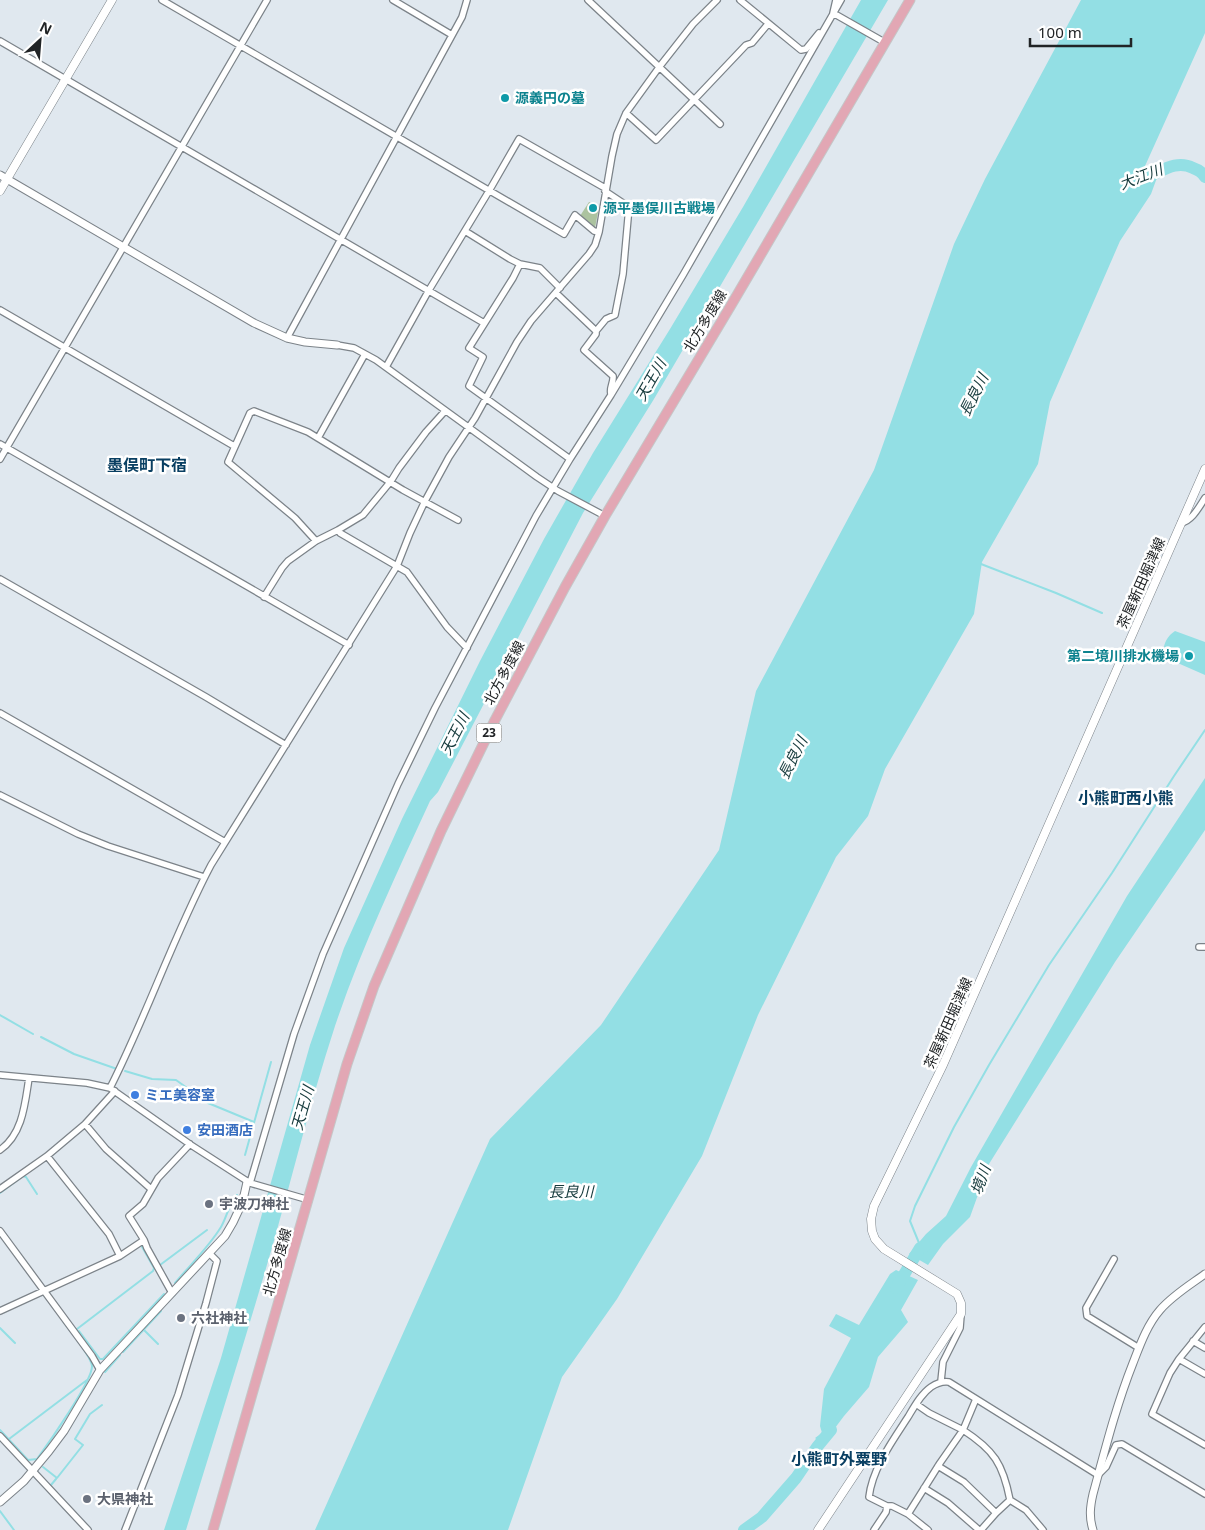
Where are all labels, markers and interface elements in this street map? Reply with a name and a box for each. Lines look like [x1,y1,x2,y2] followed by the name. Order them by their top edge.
[15,15,65,65] north arrow
[1030,15,1131,47] scale bar
[37,17,55,39] text: N
[1038,22,1082,42] text: 100 m
[515,88,585,107] place label: 源義円の墓
[499,92,511,104] marker: 源義円の墓
[1116,158,1167,193] water label: 大江川
[603,198,715,217] place label: 源平墨俣川古戦場
[587,202,599,214] marker: 源平墨俣川古戦場
[678,286,731,356] street label: 北方多度線
[630,353,671,404] water label: 天王川
[954,368,993,419] water label: 長良川
[107,454,187,476] district label: 墨俣町下宿
[1112,534,1169,631] street label: 茶屋新田堀津線
[479,637,528,708] street label: 北方多度線
[1067,646,1179,665] place label: 第二境川排水機場
[1183,650,1195,662] marker: 第二境川排水機場
[435,707,474,758] water label: 天王川
[476,724,502,742] road number: 23
[773,731,812,782] water label: 長良川
[1078,787,1174,809] district label: 小熊町西小熊
[919,974,976,1071] street label: 茶屋新田堀津線
[286,1081,318,1132] water label: 天王川
[145,1085,215,1104] place label: ミエ美容室
[129,1089,141,1101] marker: ミエ美容室
[197,1120,253,1139] place label: 安田酒店
[181,1124,193,1136] marker: 安田酒店
[966,1160,995,1197] water label: 境川
[548,1181,595,1201] water label: 長良川
[219,1194,289,1213] place label: 宇波刀神社
[203,1198,215,1210] marker: 宇波刀神社
[258,1226,295,1298] street label: 北方多度線
[191,1308,247,1327] place label: 六社神社
[175,1312,187,1324] marker: 六社神社
[791,1448,887,1470] district label: 小熊町外粟野
[97,1489,153,1508] place label: 大県神社
[81,1493,93,1505] marker: 大県神社

